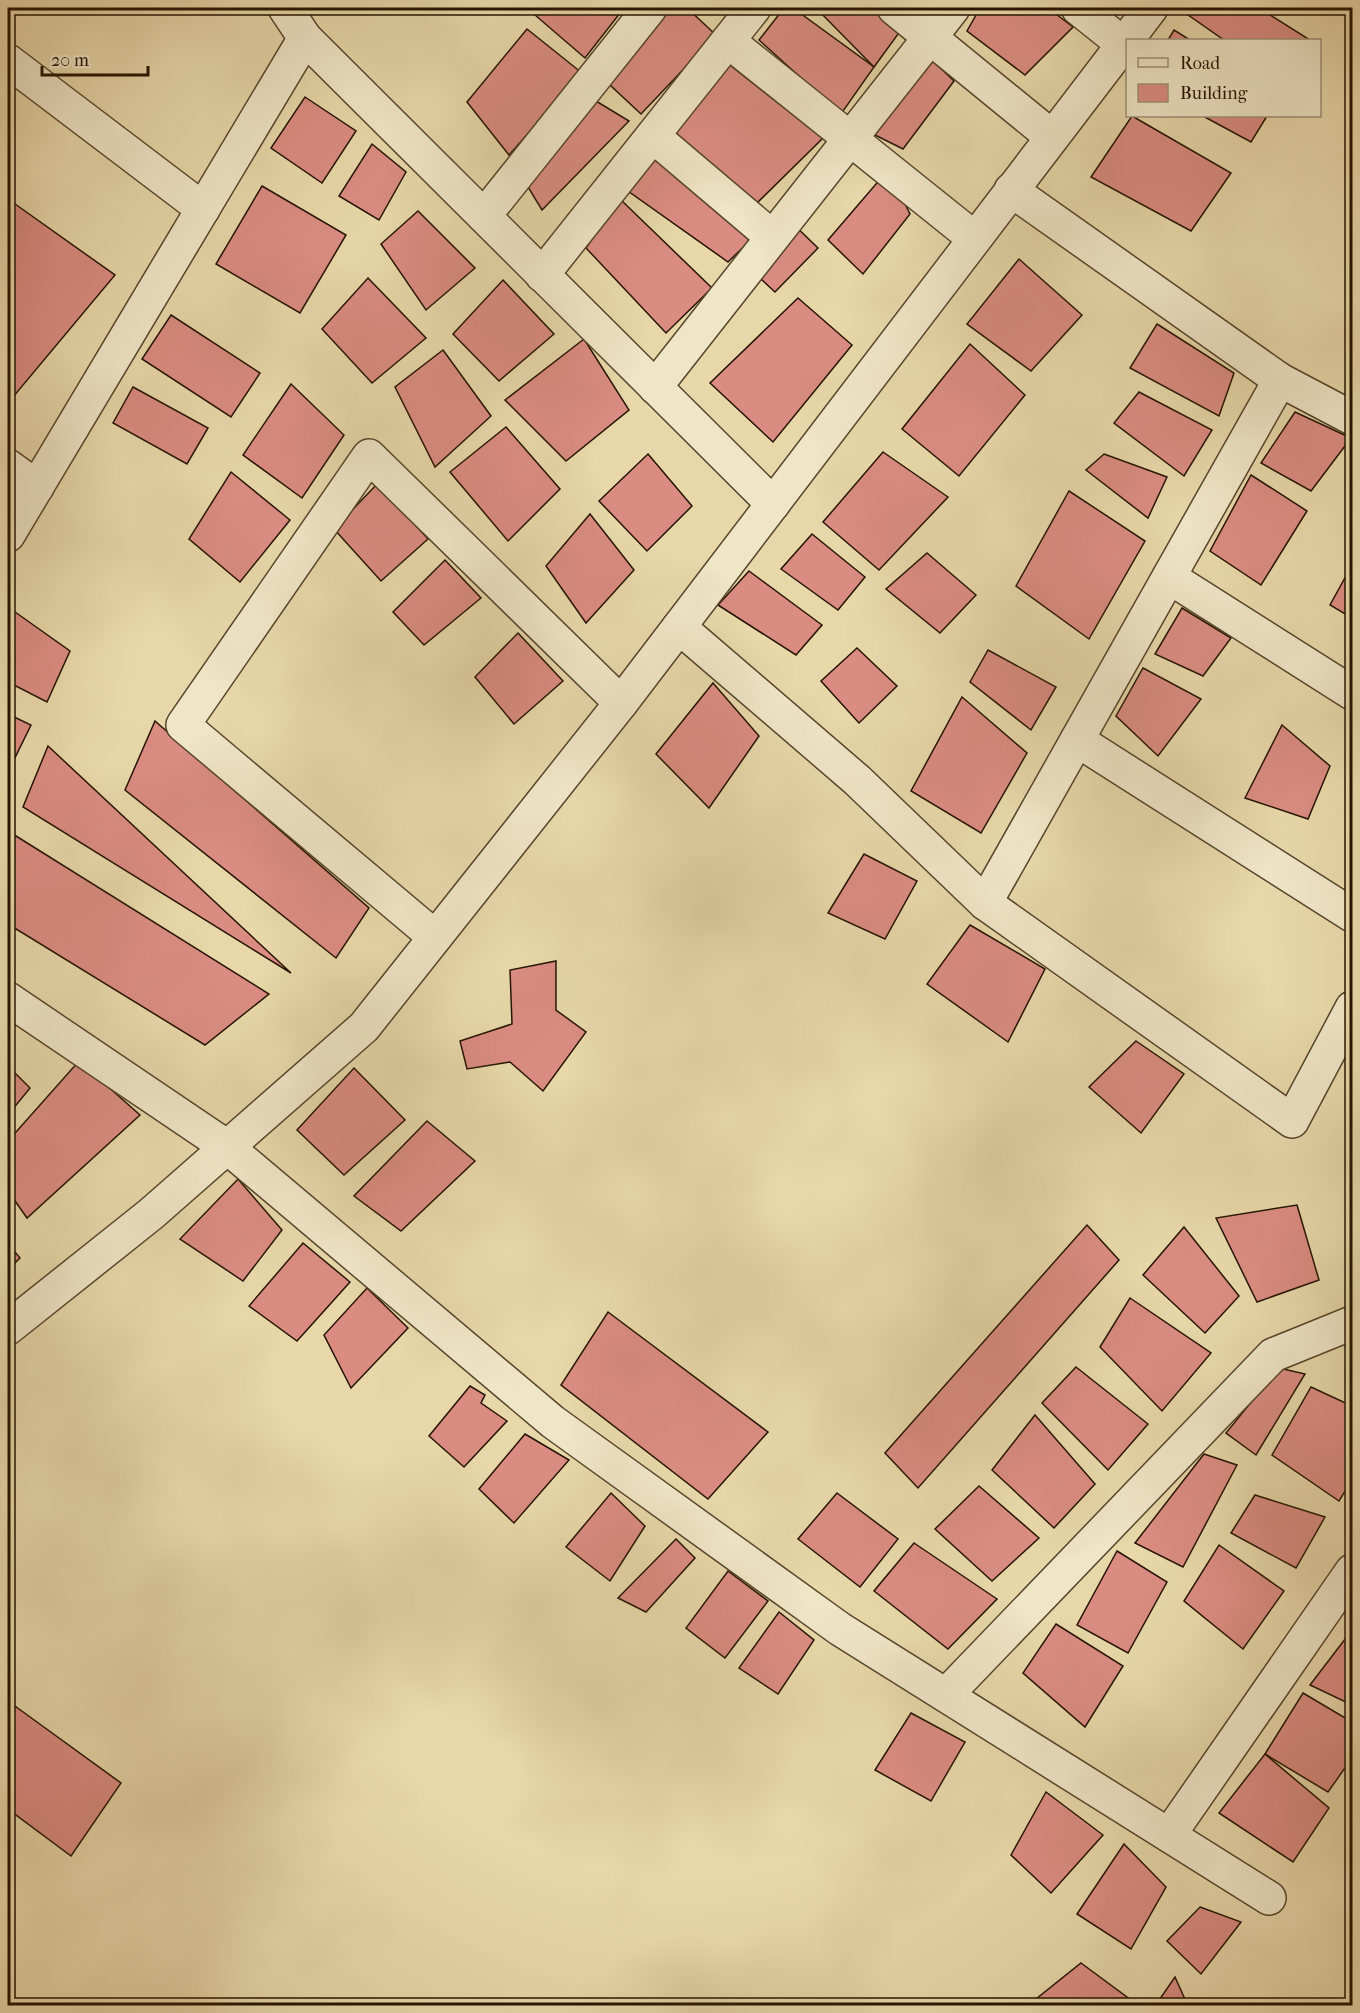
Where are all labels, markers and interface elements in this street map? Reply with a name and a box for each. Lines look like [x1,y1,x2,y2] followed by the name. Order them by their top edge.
[42,39,148,77] scale bar
[1126,39,1321,117] legend
[51,50,89,71] text: 20 m
[1180,53,1220,74] text: Road
[1180,83,1248,104] text: Building

